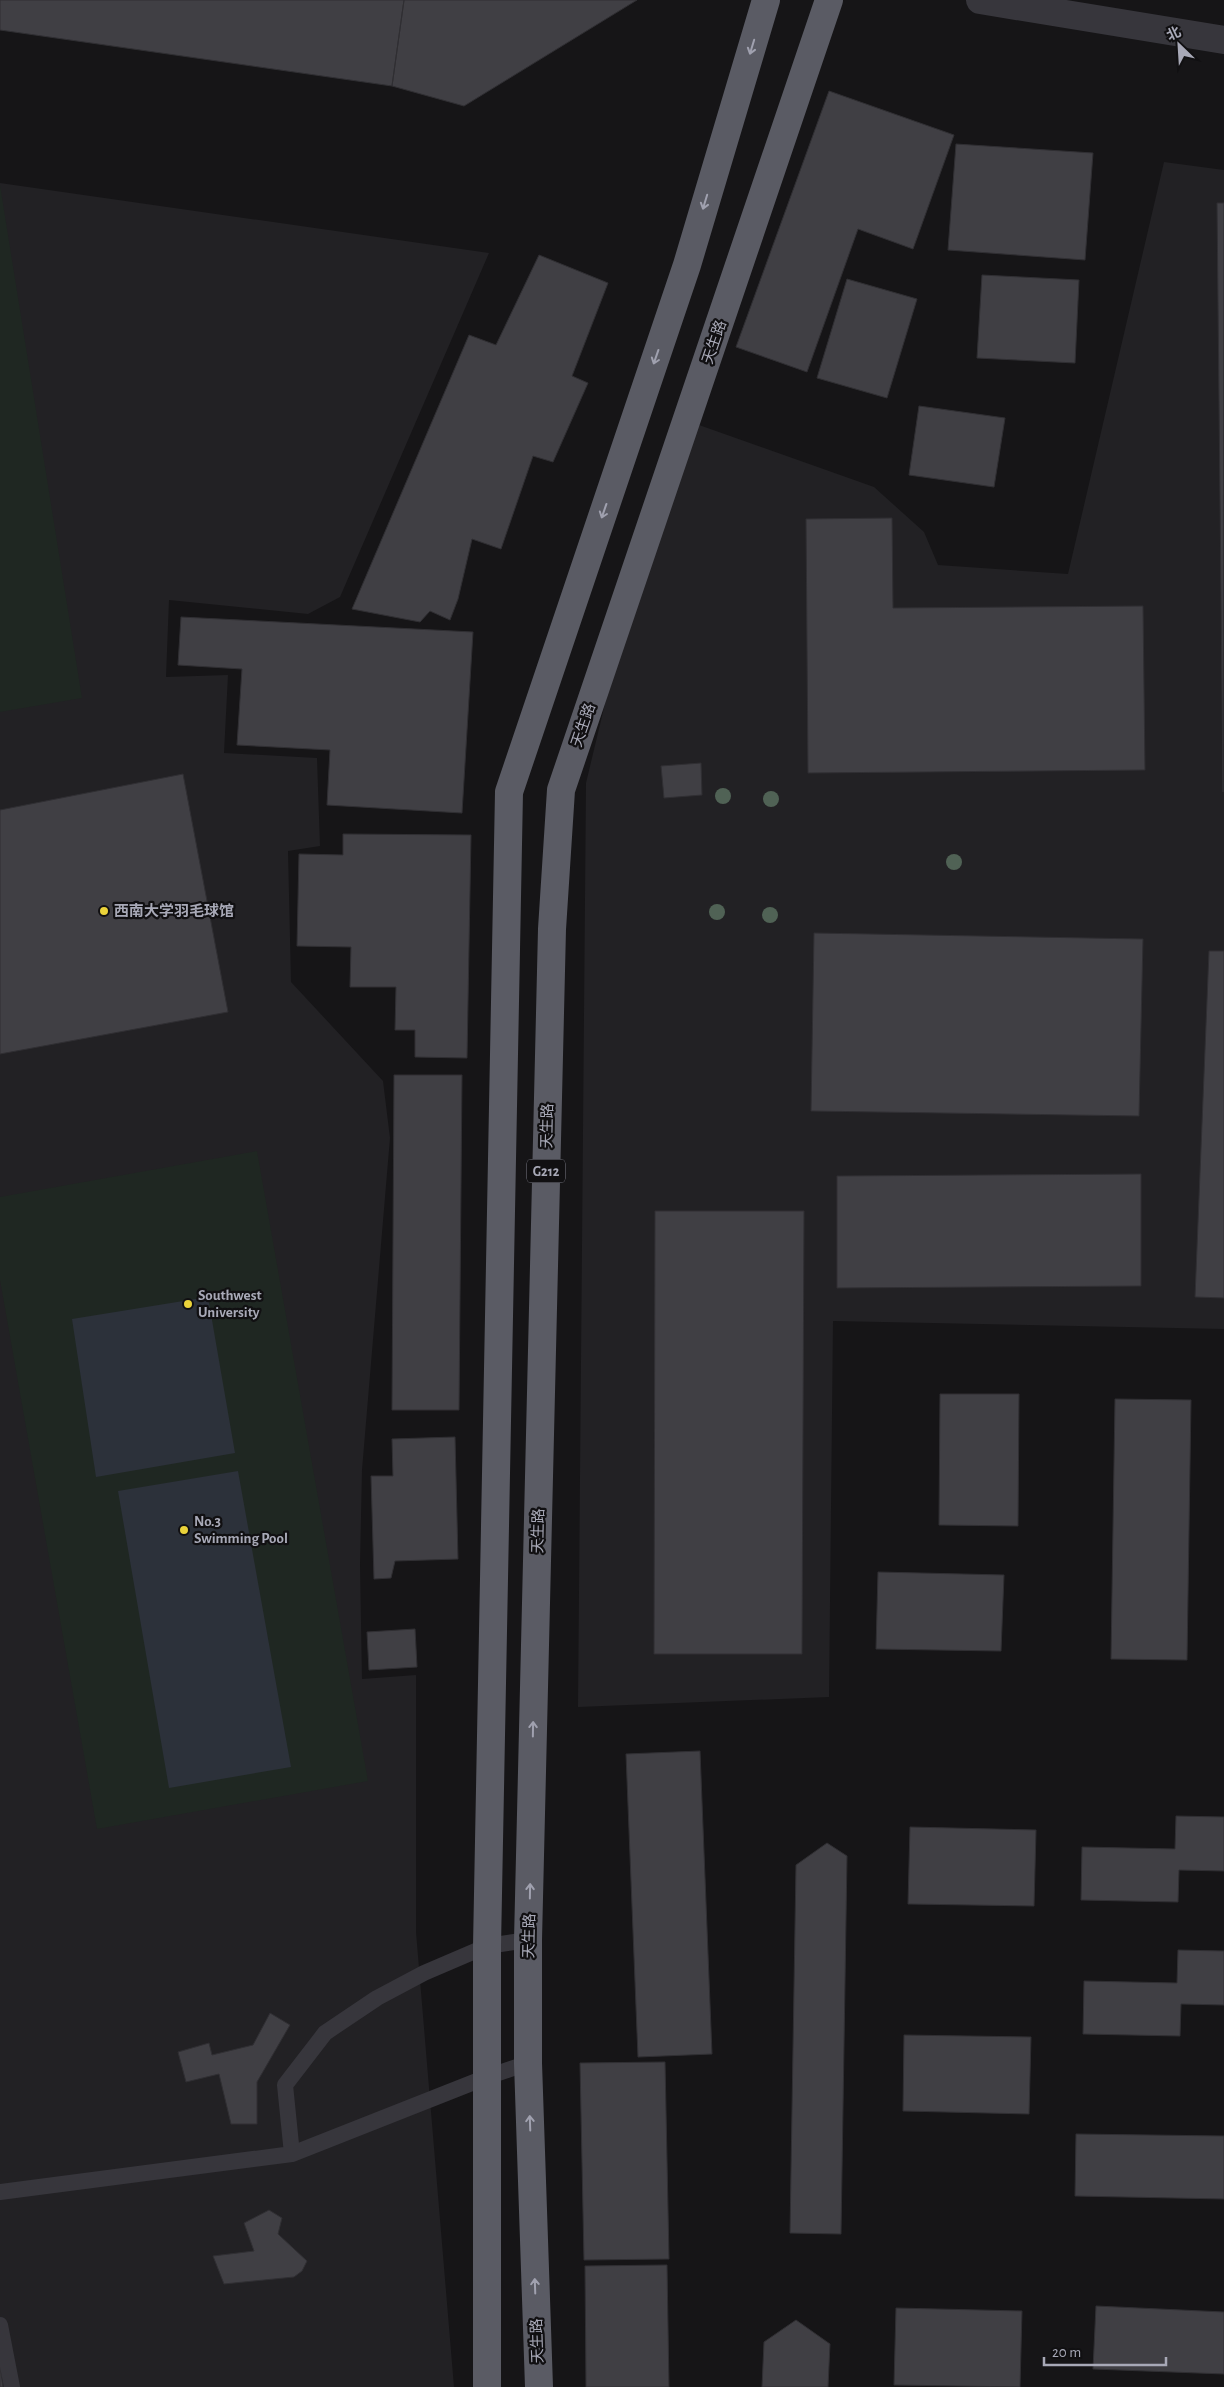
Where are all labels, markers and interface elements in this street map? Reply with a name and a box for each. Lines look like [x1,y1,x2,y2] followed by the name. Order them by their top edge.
[1154,20,1204,70] north arrow
[1164,24,1183,43] text: 北
[747,38,757,54] one-way arrow
[700,194,710,210] one-way arrow
[699,318,729,366] street label: 天生路
[650,349,660,365] one-way arrow
[598,503,608,519] one-way arrow
[568,701,598,749] street label: 天生路
[114,902,234,919] place label: 西南大学羽毛球馆
[98,905,110,917] marker: 西南大学羽毛球馆
[539,1103,555,1149] street label: 天生路
[527,1160,565,1182] road number: G212
[198,1288,262,1320] place label: Southwest University
[182,1298,194,1310] marker: Southwest University
[530,1508,546,1554] street label: 天生路
[194,1514,288,1546] place label: No.3 Swimming Pool
[178,1524,190,1536] marker: No.3 Swimming Pool
[529,1721,538,1737] one-way arrow
[525,1883,534,1899] one-way arrow
[521,1913,537,1959] street label: 天生路
[525,2116,534,2132] one-way arrow
[531,2278,540,2294] one-way arrow
[528,2318,546,2364] street label: 天生路
[1044,2334,1166,2366] scale bar
[1052,2345,1081,2360] text: 20 m

